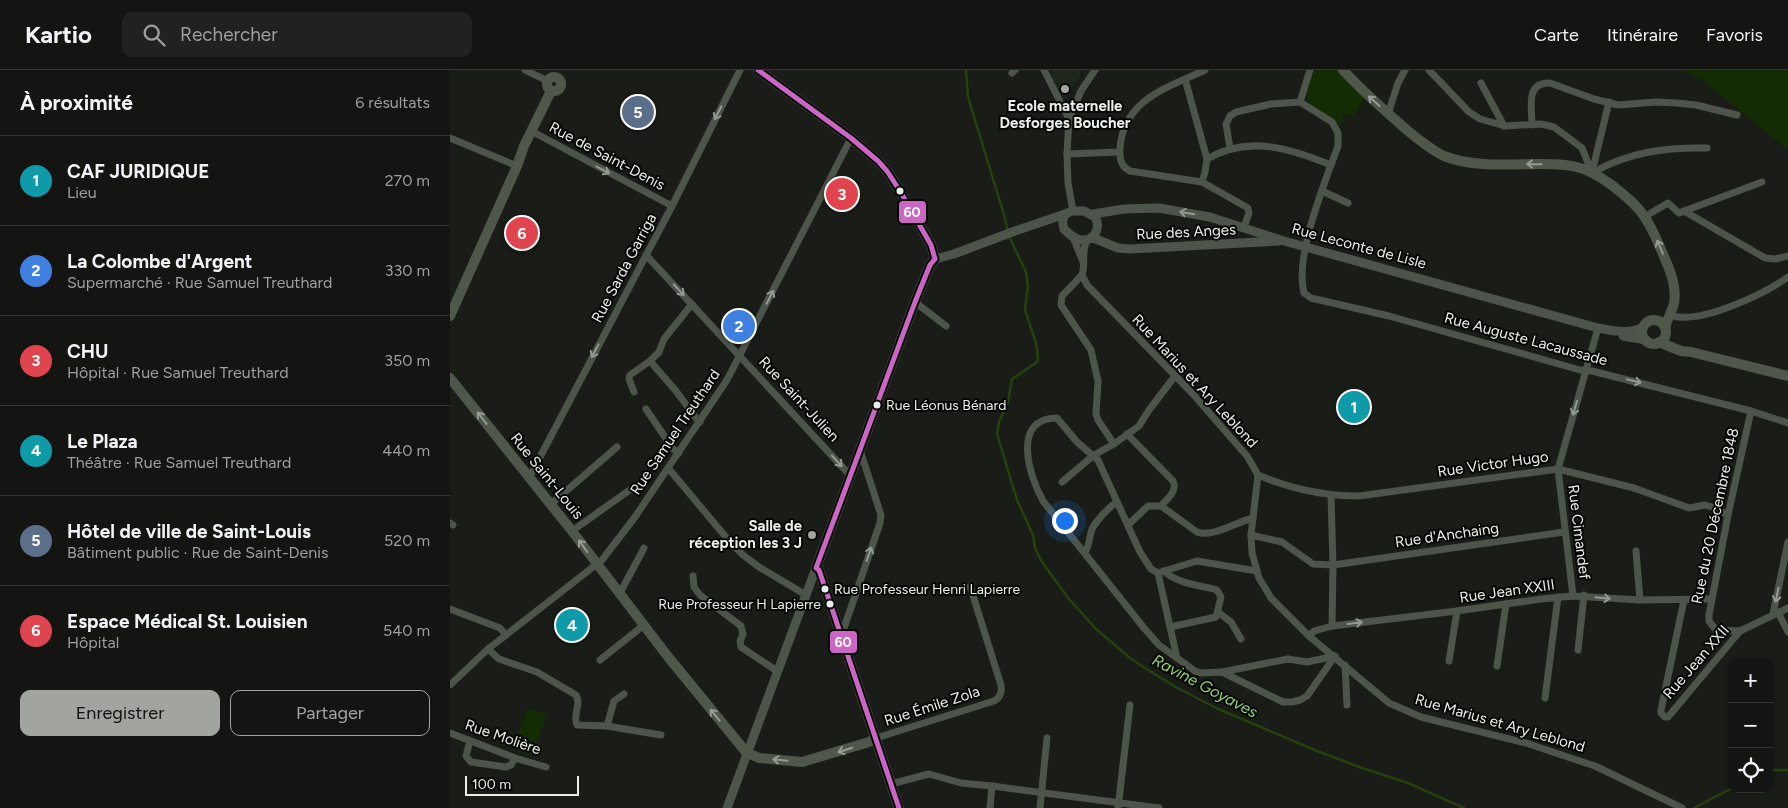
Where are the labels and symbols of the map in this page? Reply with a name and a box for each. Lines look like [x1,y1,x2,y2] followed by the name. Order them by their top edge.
[1059,83,1071,95] marker: Ecole maternelle Desforges Boucher
[622,93,654,131] pin: 5
[1367,95,1380,107] one-way arrow
[1000,97,1131,132] place label: Ecole maternelle Desforges Boucher
[713,106,723,121] one-way arrow
[546,118,668,194] street label: Rue de Saint-Denis
[1526,159,1542,169] one-way arrow
[596,165,611,175] one-way arrow
[826,175,858,213] pin: 3
[895,186,905,196] unlabelled marker
[898,200,927,224] line badge: 60
[903,204,921,221] text: 60
[1179,208,1195,218] one-way arrow
[588,210,660,326] street label: Rue Sarda Garriga
[506,214,538,252] pin: 6
[1290,219,1428,273] street label: Rue Leconte de Lisle
[1136,220,1236,244] street label: Rue des Anges
[1654,240,1664,255] one-way arrow
[673,284,685,297] one-way arrow
[765,289,775,304] one-way arrow
[723,307,755,345] pin: 2
[1442,309,1610,369] street label: Rue Auguste Lacaussade
[1128,311,1262,451] street label: Rue Marius et Ary Leblond
[590,343,599,358] one-way arrow
[755,353,843,445] street label: Rue Saint-Julien
[626,366,724,498] street label: Rue Samuel Treuthard
[1625,377,1641,387] one-way arrow
[1338,388,1370,426] pin: 1
[886,397,1006,414] place label: Rue Léonus Bénard
[872,400,882,410] marker: Rue Léonus Bénard
[1570,400,1580,416] one-way arrow
[477,411,487,425] one-way arrow
[1688,426,1742,606] street label: Rue du 20 Décembre 1848
[507,429,587,523] street label: Rue Saint-Louis
[1436,447,1550,481] street label: Rue Victor Hugo
[831,455,843,468] one-way arrow
[1564,484,1594,581] street label: Rue Cimandef
[1052,508,1078,534] your location
[689,517,803,552] place label: Salle de réception les 3 J
[1394,519,1500,551] street label: Rue d'Anchaing
[806,529,818,541] marker: Salle de réception les 3 J
[578,539,588,553] one-way arrow
[865,547,874,563] one-way arrow
[1458,575,1556,607] street label: Rue Jean XXIII
[834,581,1020,598] place label: Rue Professeur Henri Lapierre
[820,584,830,594] marker: Rue Professeur Henri Lapierre
[1772,587,1782,603] one-way arrow
[1595,593,1611,603] one-way arrow
[658,596,821,613] place label: Rue Professeur H Lapierre
[825,599,835,609] marker: Rue Professeur H Lapierre
[556,606,588,644] pin: 4
[1347,618,1363,628] one-way arrow
[1659,621,1733,703] street label: Rue Jean XXII
[829,630,858,654] line badge: 60
[834,634,852,651] text: 60
[1149,650,1261,722] water label: Ravine Goyaves
[882,682,982,730] street label: Rue Émile Zola
[1413,690,1587,756] street label: Rue Marius et Ary Leblond
[710,709,721,722] one-way arrow
[463,716,543,758] street label: Rue Molière
[837,745,853,755] one-way arrow
[772,755,788,765] one-way arrow
[465,773,579,796] scale bar

